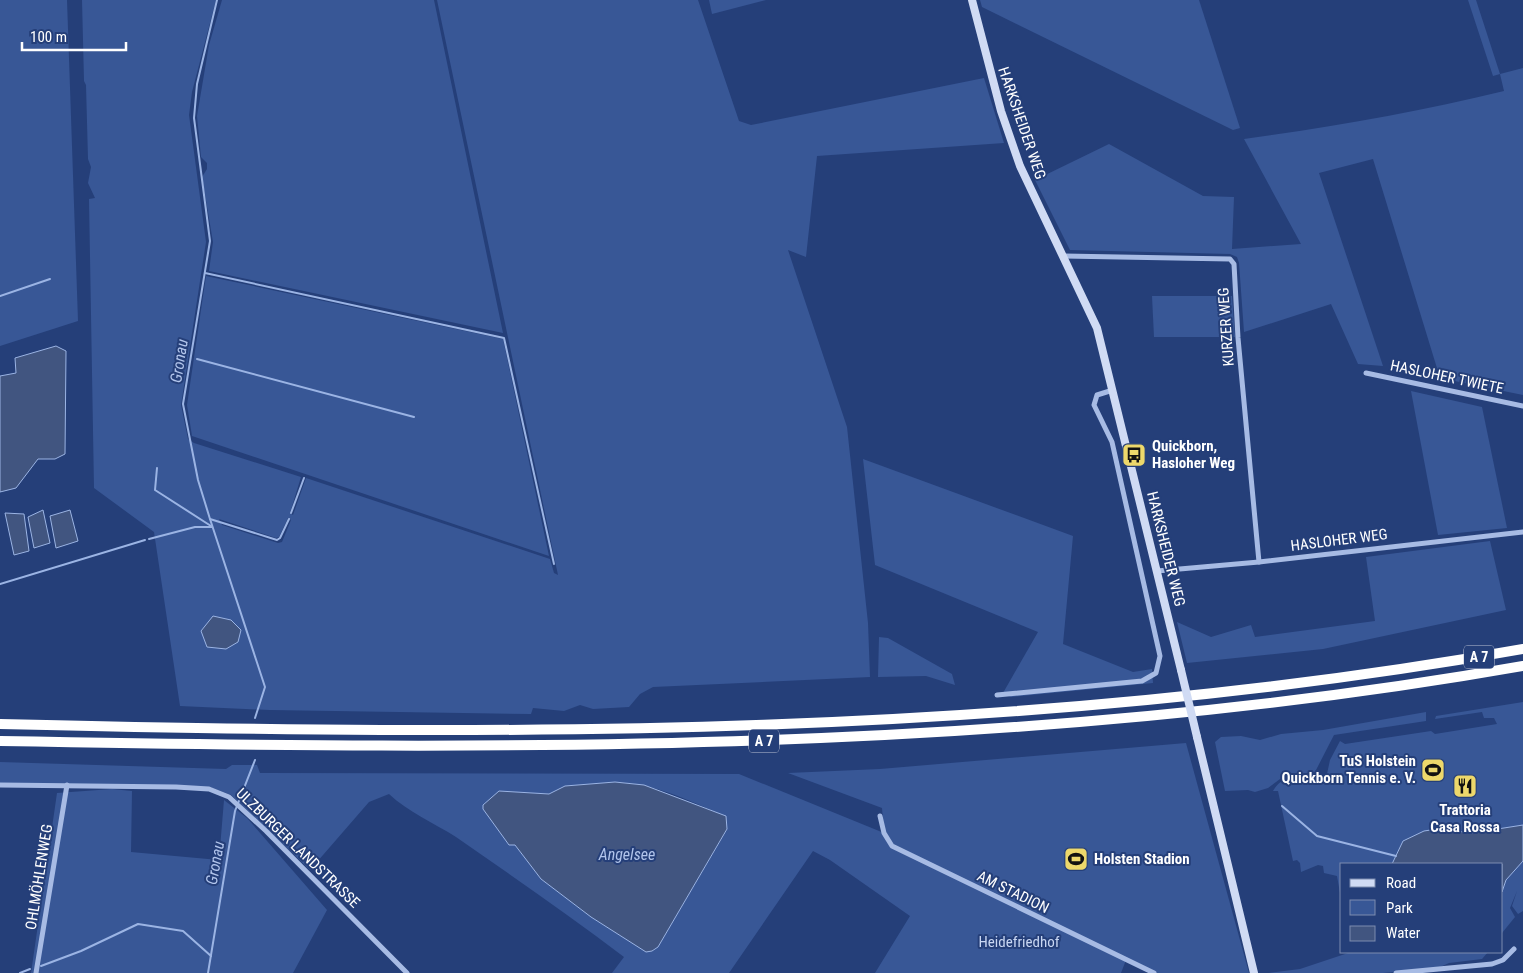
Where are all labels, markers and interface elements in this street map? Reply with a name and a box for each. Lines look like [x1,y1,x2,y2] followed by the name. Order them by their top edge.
[22,20,126,52] scale bar
[30,28,67,46] text: 100 m
[994,64,1050,182] street label: HARKSHEIDER WEG
[1214,287,1238,367] street label: KURZER WEG
[166,337,192,384] water label: Gronau
[1389,356,1505,398] street label: HASLOHER TWIETE
[1152,437,1235,472] place label: Quickborn, Hasloher Weg
[1121,442,1147,468] bus stop icon: Quickborn, Hasloher Weg
[1143,490,1189,608] street label: HARKSHEIDER WEG
[1290,525,1388,555] street label: HASLOHER WEG
[1464,646,1494,669] road number: A 7
[749,729,779,752] road number: A 7
[1282,752,1416,787] place label: TuS Holstein Quickborn Tennis e. V.
[1420,757,1446,783] sports icon: TuS Holstein Quickborn Tennis e. V.
[1452,773,1478,799] restaurant icon: Trattoria Casa Rossa
[233,784,363,912] street label: ULZBURGER LANDSTRASSE
[1430,801,1500,836] place label: Trattoria Casa Rossa
[22,823,56,931] street label: OHLMÖHLENWEG
[202,839,228,886] water label: Gronau
[598,845,655,864] water label: Angelsee
[1063,846,1089,872] sports icon: Holsten Stadion
[1094,850,1190,868] place label: Holsten Stadion
[1340,863,1503,953] legend
[974,867,1052,917] street label: AM STADION
[1386,874,1416,892] text: Road
[1386,899,1413,917] text: Park
[1386,924,1421,942] text: Water
[979,933,1060,951] park label: Heidefriedhof

